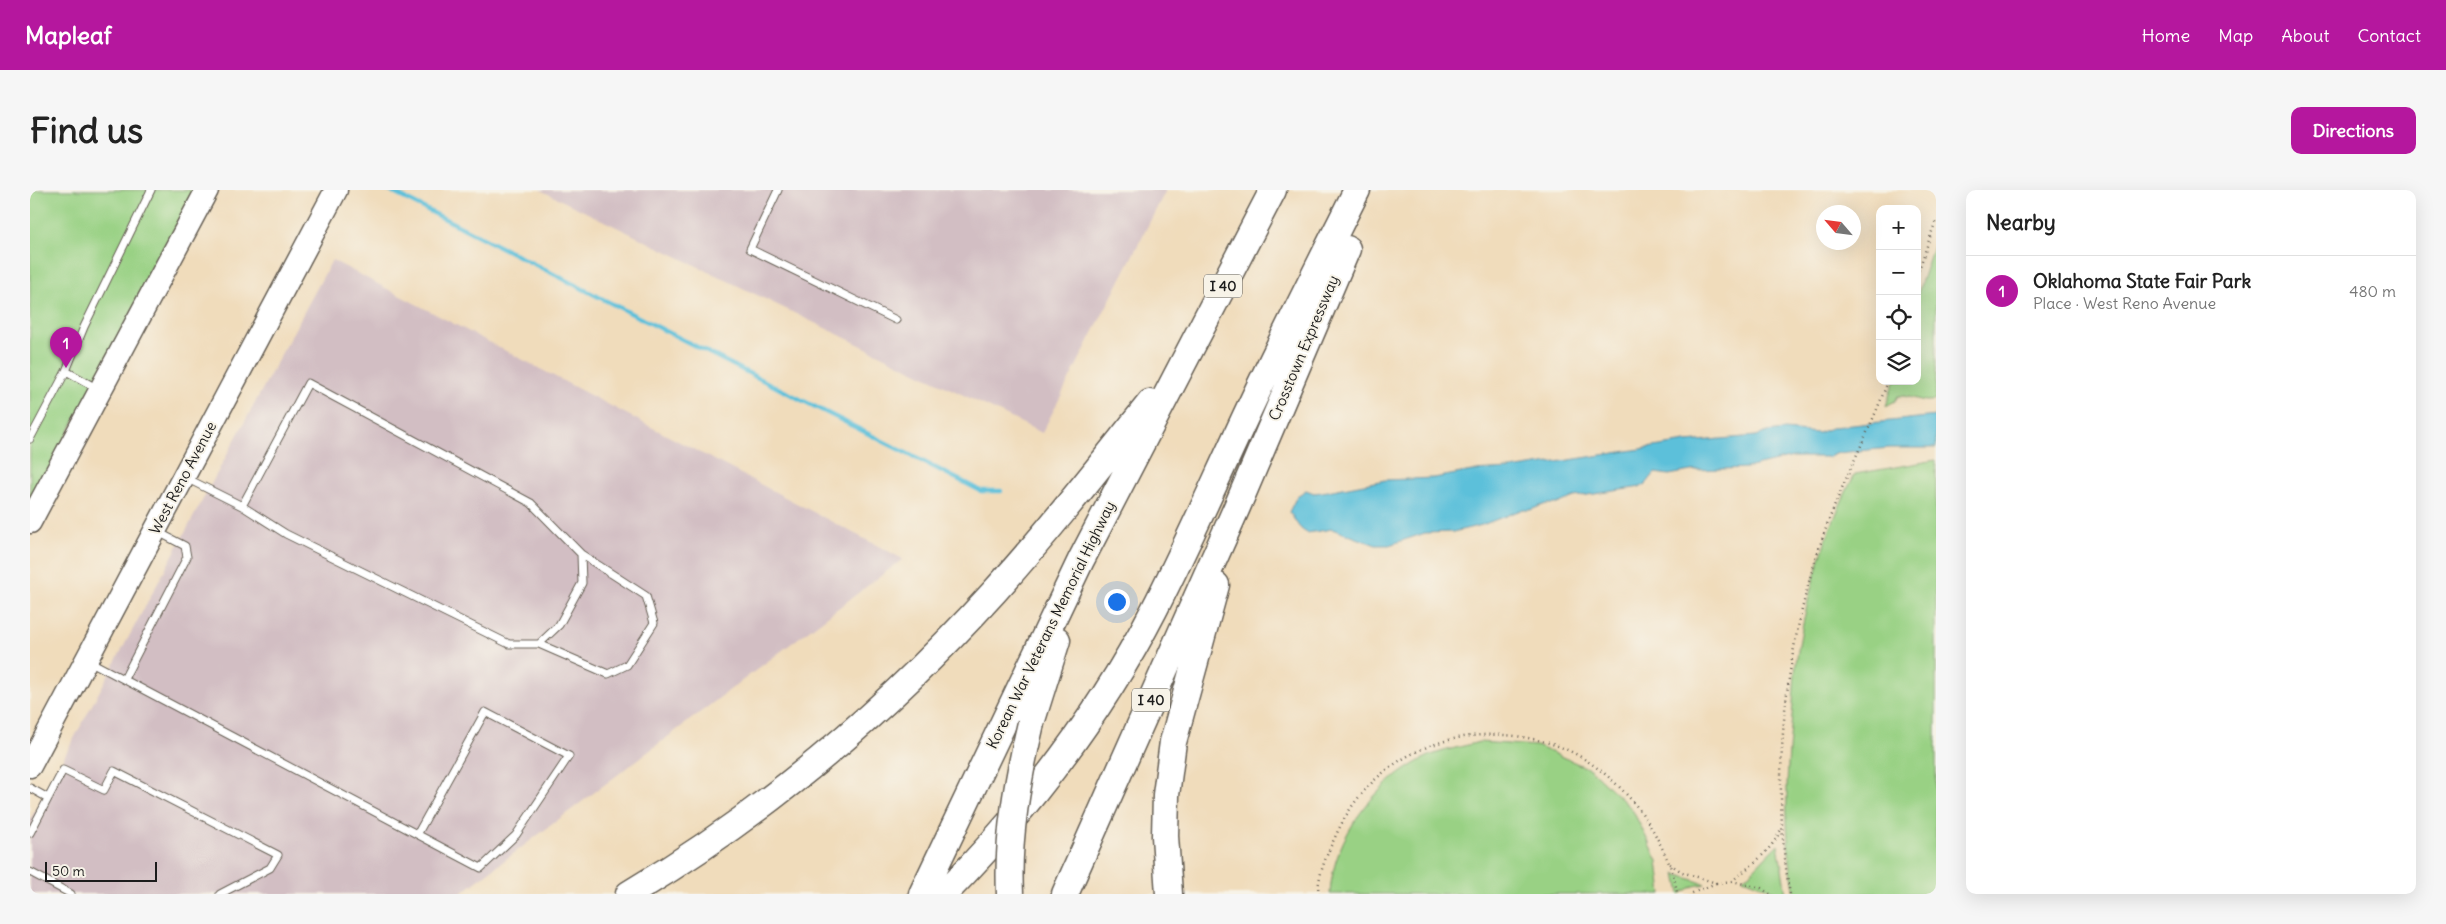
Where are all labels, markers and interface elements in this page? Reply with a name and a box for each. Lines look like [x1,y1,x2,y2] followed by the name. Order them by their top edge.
[25,20,112,50] text: Mapleaf
[2142,24,2190,47] text: Home
[2218,24,2253,47] text: Map
[2281,24,2329,47] text: About
[2357,24,2421,47] text: Contact
[2291,107,2416,154] button: Directions
[30,108,143,152] text: Find us
[1816,205,1861,250] north arrow
[1876,205,1921,385] map controls
[1876,205,1921,250] button: +
[1986,209,2056,236] text: Nearby
[1876,250,1921,295] button: −
[2033,269,2251,293] text: Oklahoma State Fair Park
[1264,272,1343,423] street label: Crosstown Expressway
[1204,274,1242,298] road number: I 40
[1999,281,2005,301] text: 1
[2349,281,2396,301] text: 480 m
[2033,293,2216,313] text: Place · West Reno Avenue
[1876,295,1921,340] button: locate
[50,327,82,368] pin: 1
[1876,340,1921,385] button: layers
[145,418,220,537] street label: West Reno Avenue
[982,498,1119,752] street label: Korean War Veterans Memorial Highway
[1104,589,1130,615] your location
[1132,688,1170,712] road number: I 40
[45,859,158,882] scale bar
[52,862,85,880] text: 50 m

